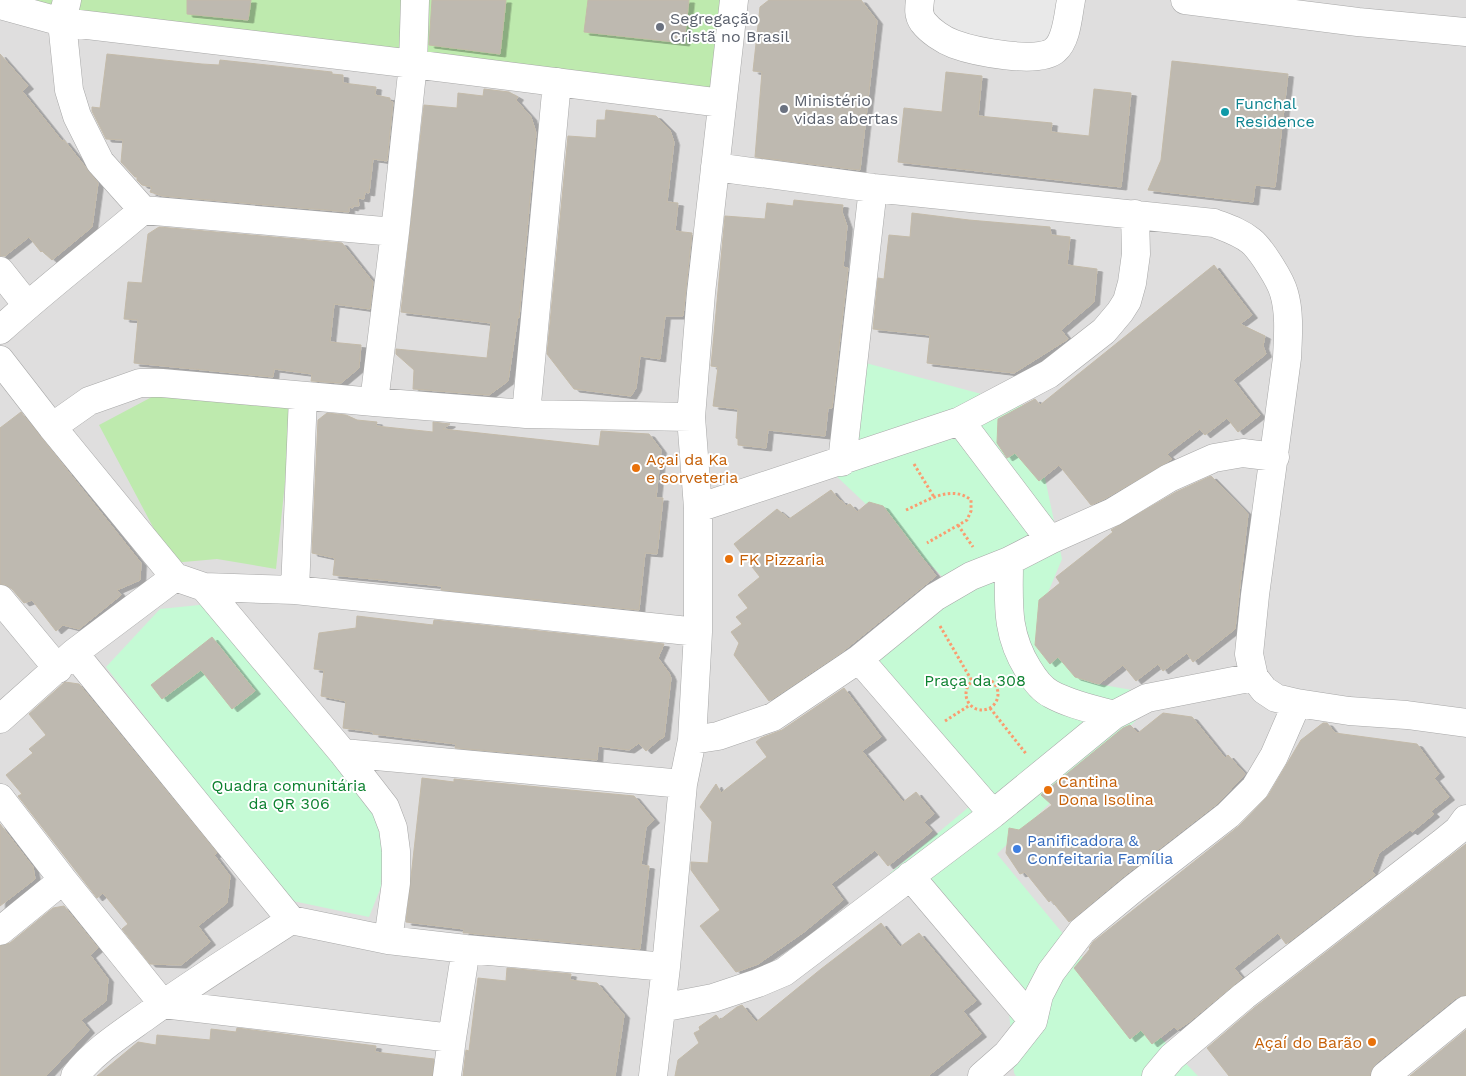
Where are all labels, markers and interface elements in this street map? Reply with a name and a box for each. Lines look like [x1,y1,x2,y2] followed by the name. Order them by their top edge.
[670,9,789,46] place label: Segregação Cristã no Brasil
[654,21,666,33] marker: Segregação Cristã no Brasil
[794,91,898,128] place label: Ministério vidas abertas
[1235,94,1315,131] place label: Funchal Residence
[778,103,790,115] marker: Ministério vidas abertas
[1219,106,1231,118] marker: Funchal Residence
[646,450,738,487] place label: Açai da Ka e sorveteria
[630,462,642,474] marker: Açai da Ka e sorveteria
[739,550,825,569] place label: FK Pizzaria
[723,553,735,565] marker: FK Pizzaria
[924,671,1026,690] park label: Praça da 308
[1058,772,1154,809] place label: Cantina Dona Isolina
[212,776,366,813] park label: Quadra comunitária da QR 306
[1042,784,1054,796] marker: Cantina Dona Isolina
[1027,831,1173,868] place label: Panificadora & Confeitaria Família
[1011,843,1023,855] marker: Panificadora & Confeitaria Família
[1254,1033,1362,1052] place label: Açaí do Barão
[1366,1036,1378,1048] marker: Açaí do Barão

